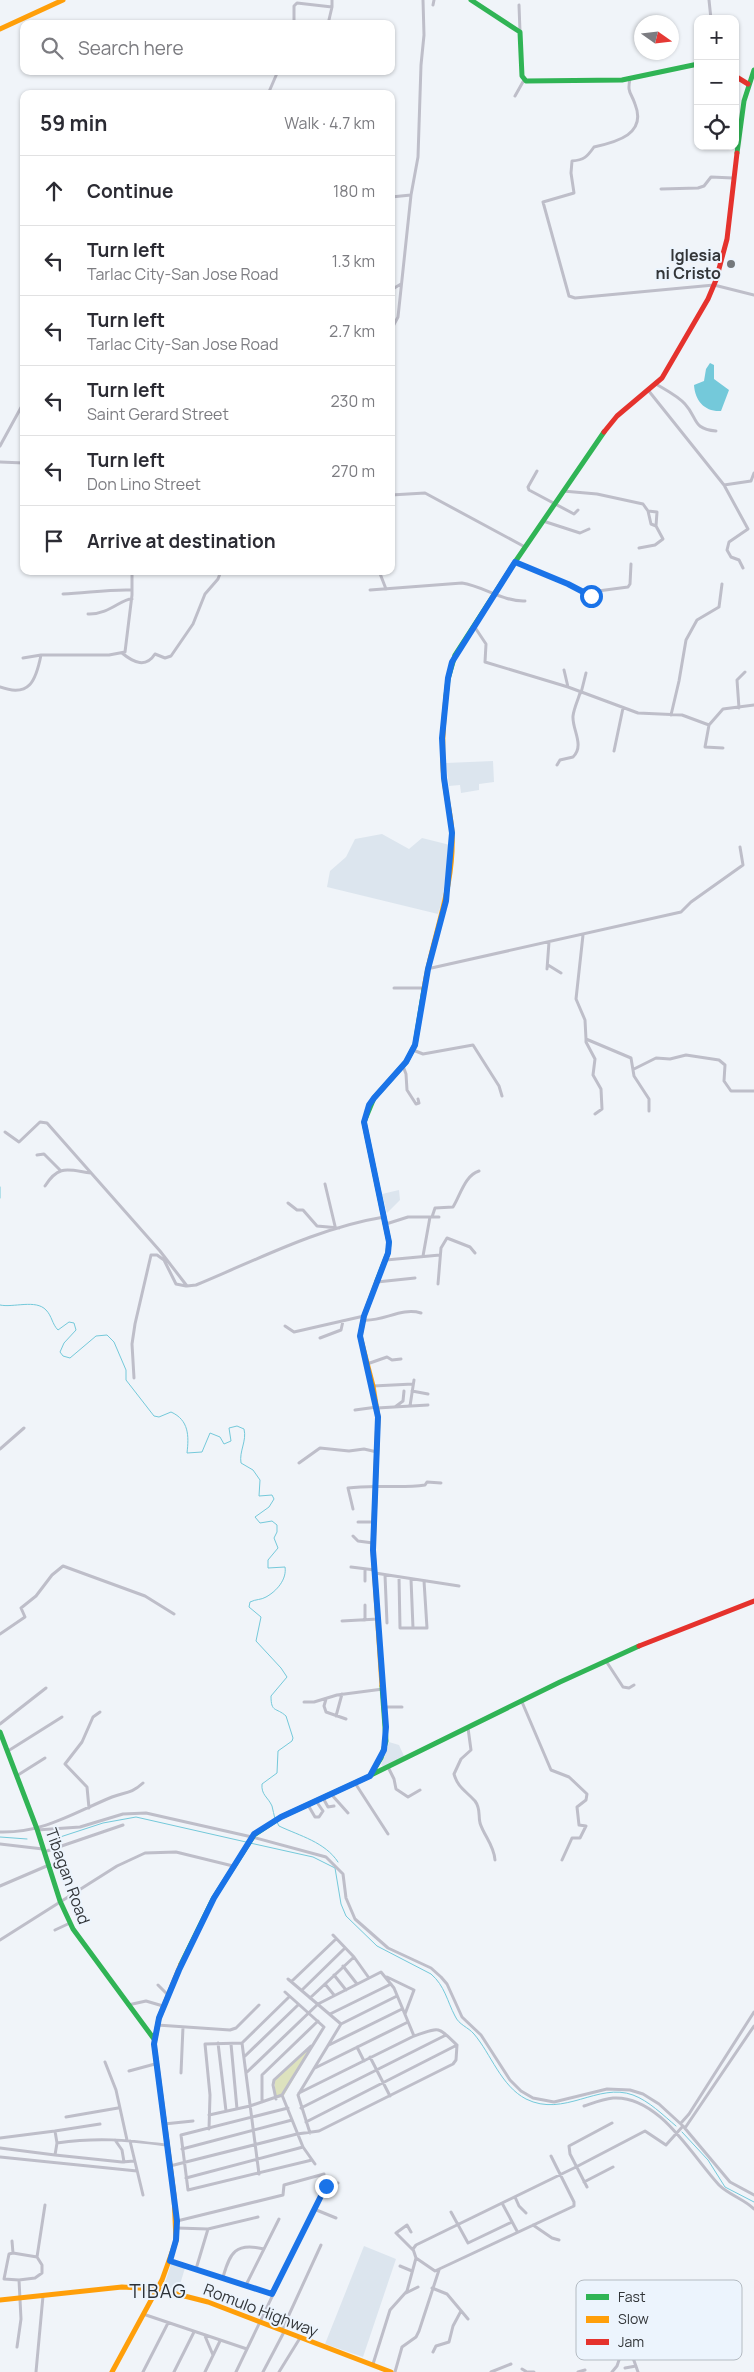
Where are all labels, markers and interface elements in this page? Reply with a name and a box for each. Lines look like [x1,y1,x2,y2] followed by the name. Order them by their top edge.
[634,15,679,60] north arrow
[694,15,739,150] map controls
[694,15,739,60] button: +
[20,20,395,75] search box
[38,34,66,62] icon: search
[78,35,184,61] text: Search here
[694,60,739,105] button: −
[694,105,739,150] button: locate
[40,109,107,137] text: 59 min
[284,112,375,134] text: Walk · 4.7 km
[40,177,68,205] icon: ahead
[87,178,173,204] text: Continue
[333,180,375,202] text: 180 m
[87,237,165,263] text: Turn left
[656,244,721,284] place label: Iglesia ni Cristo
[40,247,68,275] icon: left
[332,250,375,272] text: 1.3 km
[725,258,737,270] marker: Iglesia ni Cristo
[87,263,278,285] text: Tarlac City-San Jose Road
[87,307,165,333] text: Turn left
[40,317,68,345] icon: left
[329,320,375,342] text: 2.7 km
[87,333,278,355] text: Tarlac City-San Jose Road
[87,377,165,403] text: Turn left
[40,387,68,415] icon: left
[331,390,375,412] text: 230 m
[87,403,229,425] text: Saint Gerard Street
[87,447,165,473] text: Turn left
[40,457,68,485] icon: left
[331,460,375,482] text: 270 m
[87,473,201,495] text: Don Lino Street
[40,527,68,555] icon: arrive
[87,528,276,554] text: Arrive at destination
[580,585,603,608] route start
[40,1825,96,1927] street label: Tibagan Road
[315,2175,338,2198] route end
[129,2278,187,2304] district label: TIBAG
[200,2278,322,2342] street label: Romulo Highway
[576,2280,742,2360] legend
[618,2287,646,2306] text: Fast
[618,2309,649,2328] text: Slow
[618,2332,644,2351] text: Jam

